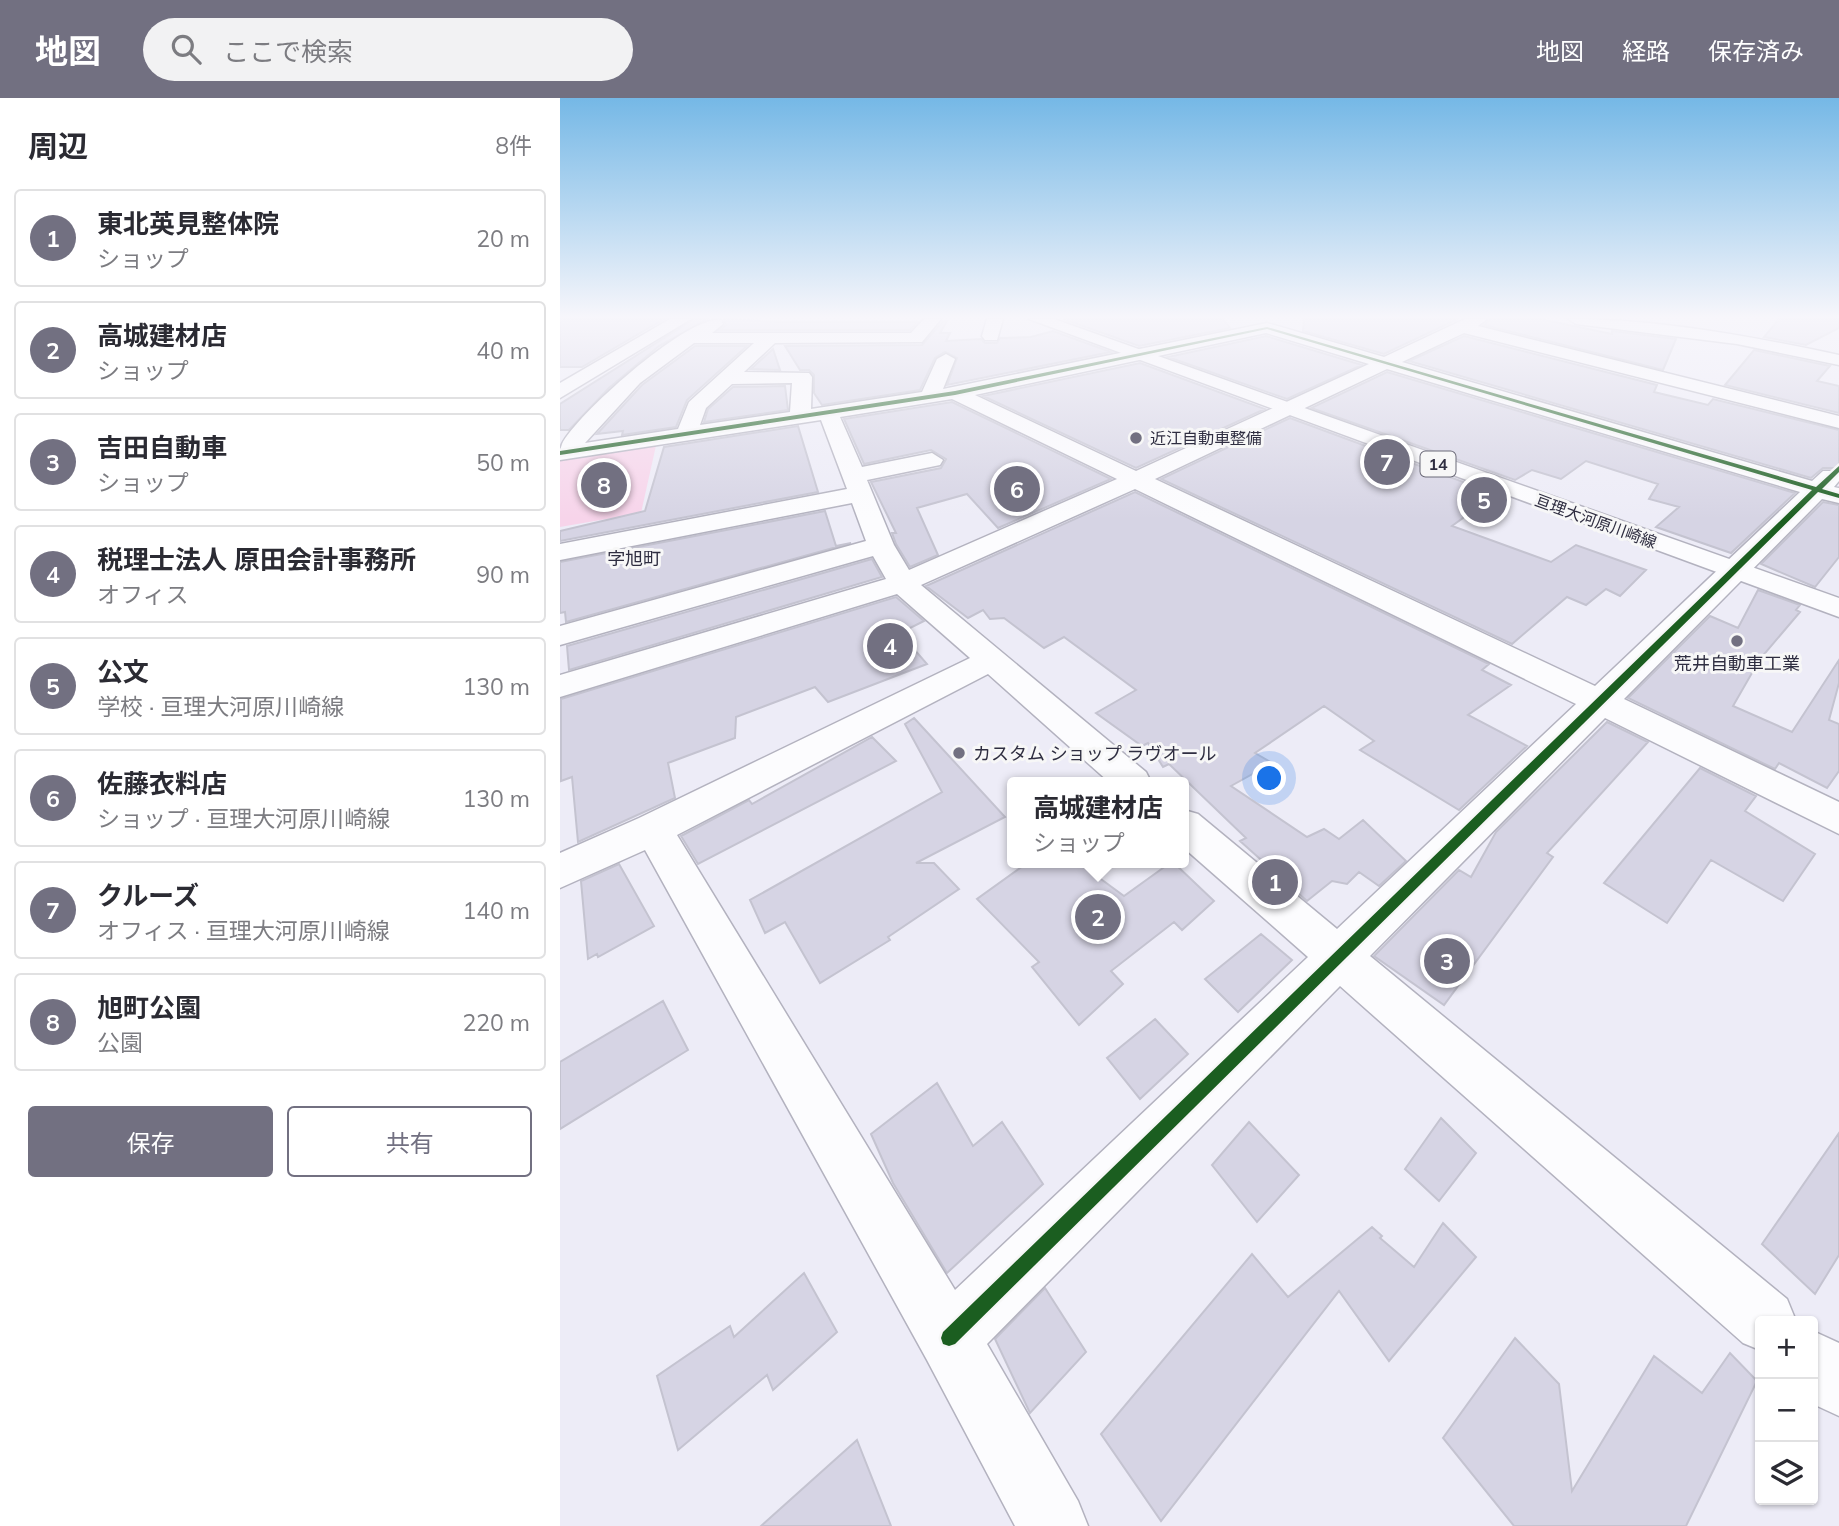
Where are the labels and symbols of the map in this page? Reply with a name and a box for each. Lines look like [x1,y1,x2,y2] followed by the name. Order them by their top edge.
[1150,428,1262,448] place label: 近江自動車整備
[1128,430,1144,446] marker: 近江自動車整備
[1364,436,1410,488] pin: 7
[1420,452,1456,476] road number: 14
[581,459,627,511] pin: 8
[994,463,1040,515] pin: 6
[1461,474,1507,526] pin: 5
[1532,490,1660,552] street label: 亘理大河原川崎線
[607,547,661,570] district label: 字旭町
[867,620,913,672] pin: 4
[1729,633,1745,649] marker: 荒井自動車工業
[1674,652,1800,675] place label: 荒井自動車工業
[973,742,1216,765] place label: カスタム ショップ ラヴオール
[951,745,967,761] marker: カスタム ショップ ラヴオール
[1252,761,1286,795] your location
[1252,856,1298,908] pin: 1
[1075,891,1121,943] pin: 2
[1424,935,1470,987] pin: 3

